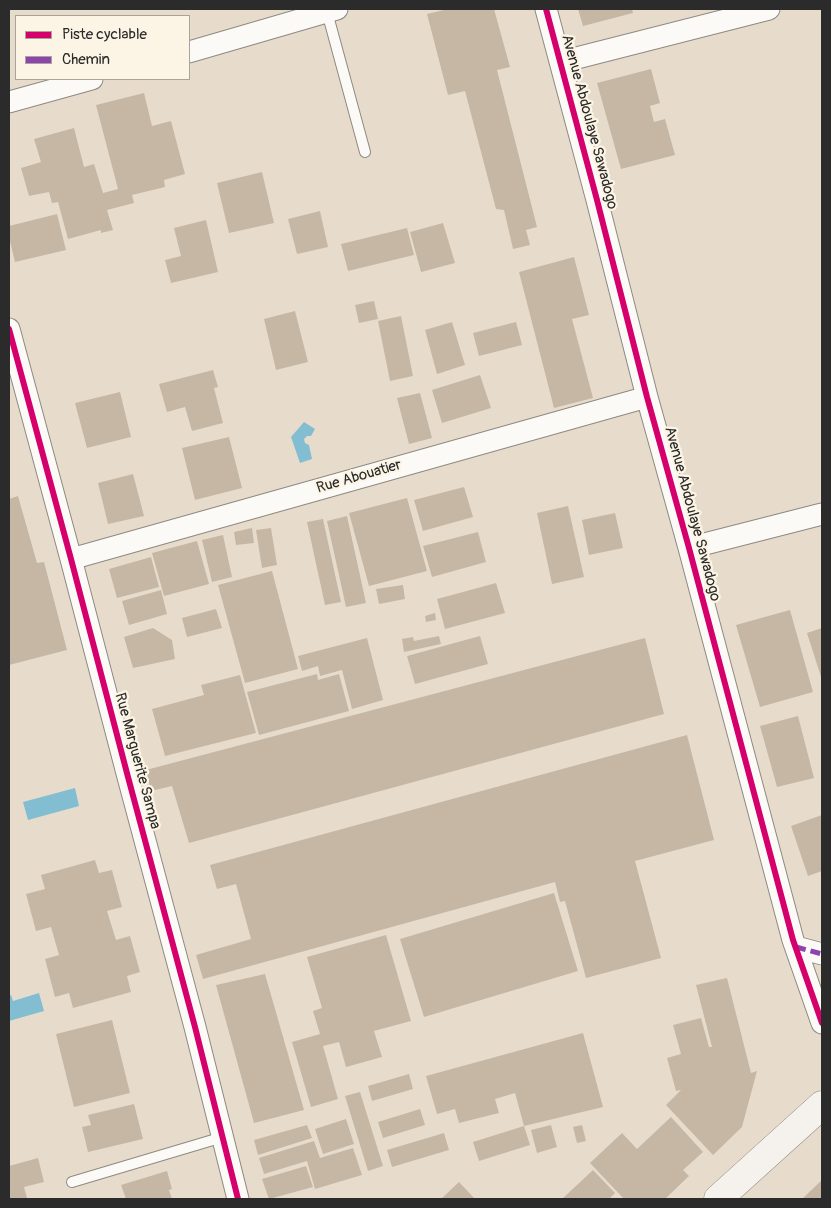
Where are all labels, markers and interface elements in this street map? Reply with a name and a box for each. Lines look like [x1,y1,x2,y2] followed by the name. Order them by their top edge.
[15,15,190,80] legend
[62,25,147,44] text: Piste cyclable
[557,33,621,211] street label: Avenue Abdoulaye Sawadogo
[62,50,110,69] text: Chemin
[660,425,724,603] street label: Avenue Abdoulaye Sawadogo
[314,456,404,498] street label: Rue Abouatier
[110,691,164,831] street label: Rue Marguerite Sampa

